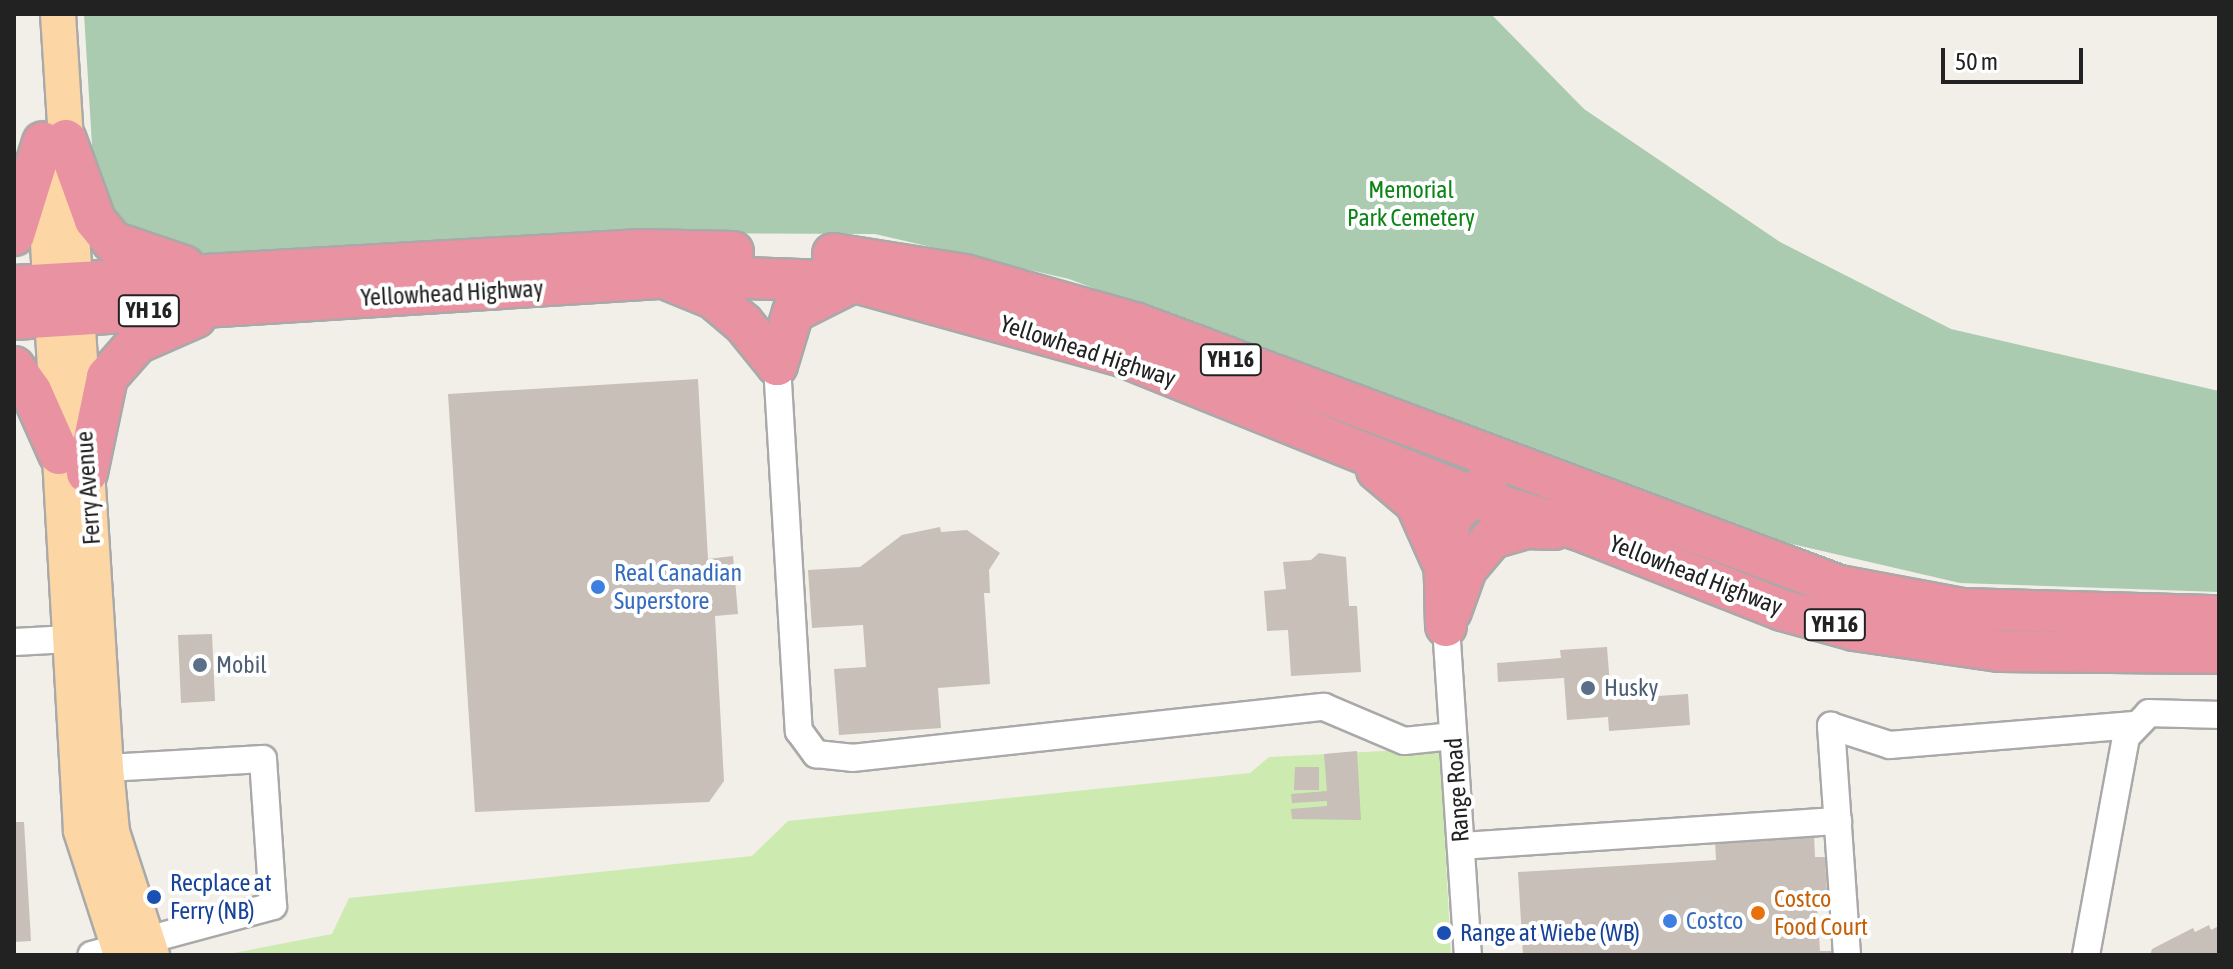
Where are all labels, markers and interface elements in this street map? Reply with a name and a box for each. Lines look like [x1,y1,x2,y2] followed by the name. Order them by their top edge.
[1945,32,2087,82] scale bar
[1955,48,1998,75] text: 50 m
[1347,176,1475,232] park label: Memorial Park Cemetery
[360,274,544,312] street label: Yellowhead Highway
[117,293,181,329] road number: YH 16
[997,309,1179,393] street label: Yellowhead Highway
[1199,342,1263,378] road number: YH 16
[70,430,106,546] street label: Ferry Avenue
[1605,529,1787,621] street label: Yellowhead Highway
[614,559,742,615] place label: Real Canadian Superstore
[589,578,607,596] marker: Real Canadian Superstore
[1803,607,1867,643] road number: YH 16
[216,651,267,679] place label: Mobil
[191,656,209,674] marker: Mobil
[1604,674,1658,702] place label: Husky
[1579,679,1597,697] marker: Husky
[1439,737,1475,843] street label: Range Road
[170,869,272,925] place label: Recplace at Ferry (NB)
[1774,885,1868,941] place label: Costco Food Court
[145,888,163,906] marker: Recplace at Ferry (NB)
[1749,904,1767,922] marker: Costco Food Court
[1686,907,1743,935] place label: Costco
[1661,912,1679,930] marker: Costco
[1460,919,1640,947] place label: Range at Wiebe (WB)
[1435,924,1453,942] marker: Range at Wiebe (WB)

